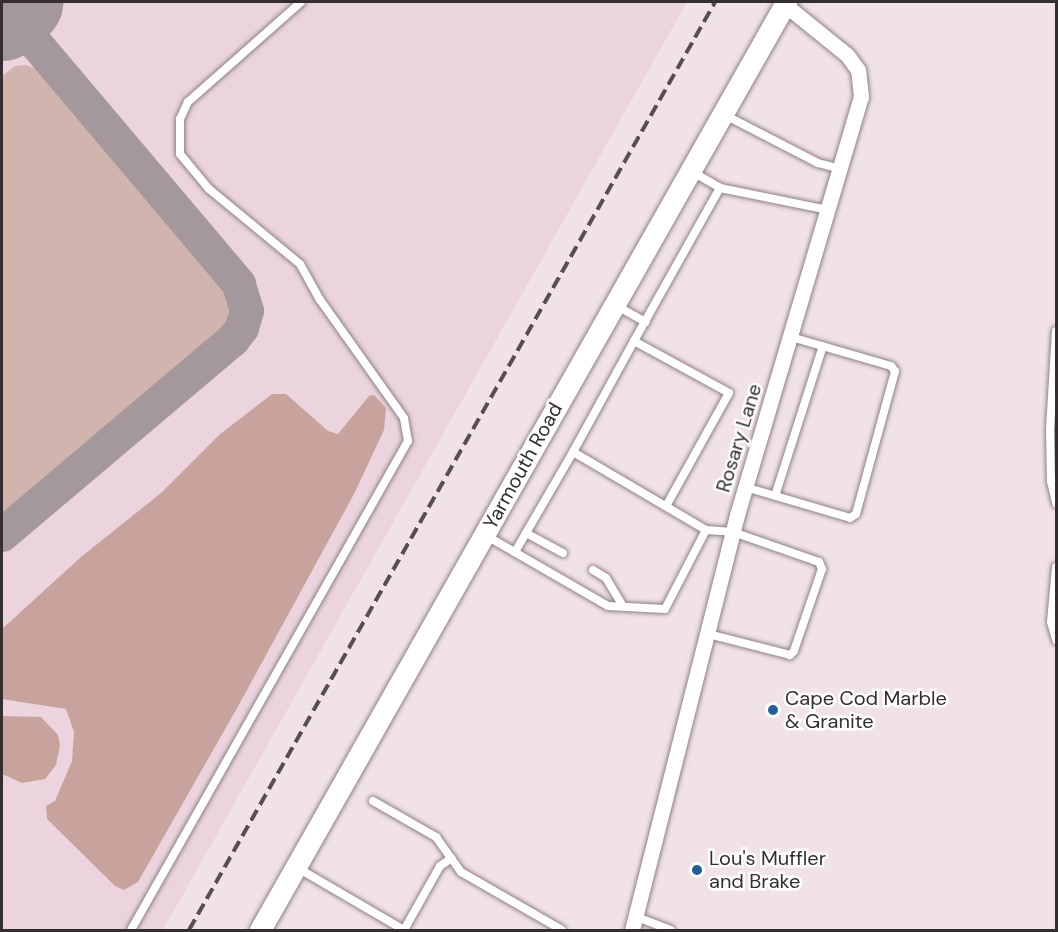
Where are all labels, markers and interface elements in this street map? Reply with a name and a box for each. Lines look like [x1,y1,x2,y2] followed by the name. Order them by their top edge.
[711,381,767,495] street label: Rosary Lane
[478,399,568,533] street label: Yarmouth Road
[785,686,947,733] place label: Cape Cod Marble & Granite
[766,703,780,717] marker: Cape Cod Marble & Granite
[709,846,826,893] place label: Lou's Muffler and Brake
[690,863,704,877] marker: Lou's Muffler and Brake

